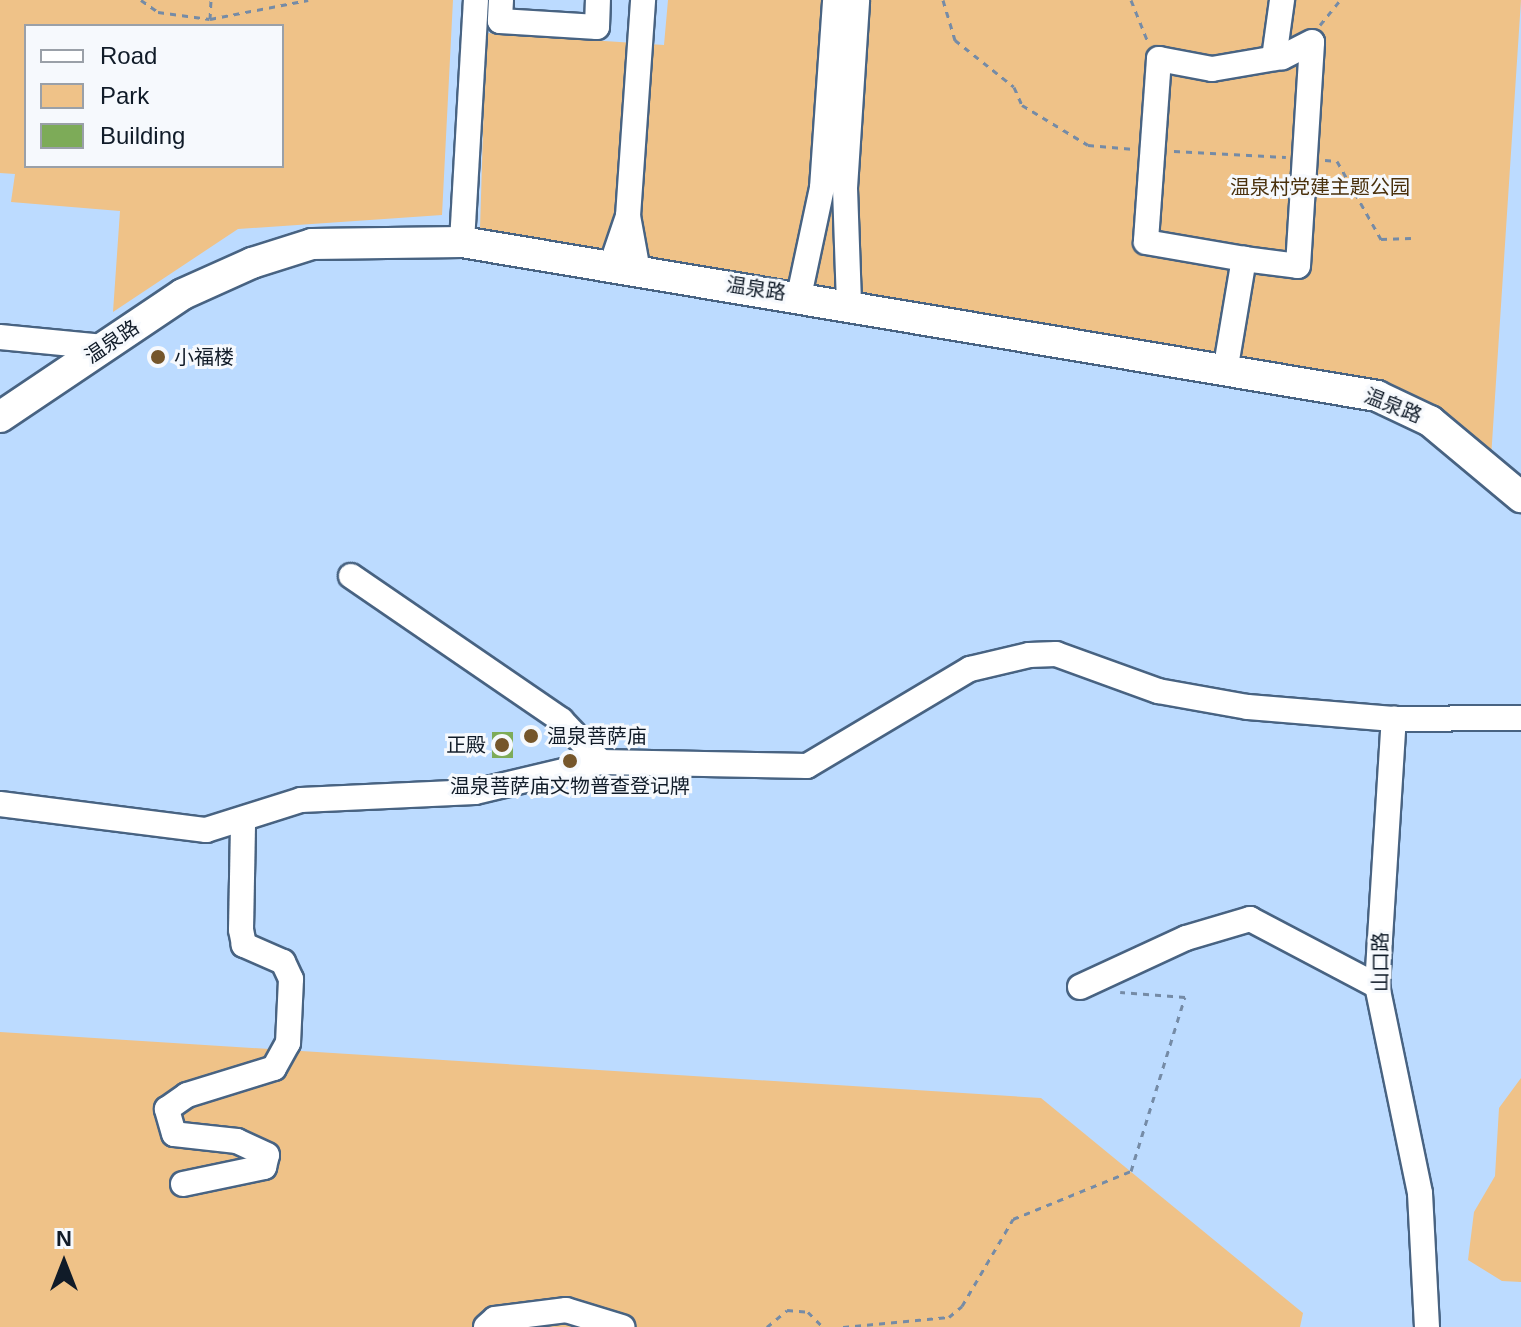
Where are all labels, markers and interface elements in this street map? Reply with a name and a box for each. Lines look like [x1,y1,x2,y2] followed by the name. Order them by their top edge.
[24,24,284,168] legend
[100,42,157,69] text: Road
[100,82,149,109] text: Park
[100,122,185,149] text: Building
[1230,175,1410,199] park label: 温泉村党建主题公园
[724,272,788,306] street label: 温泉路
[80,315,144,369] street label: 温泉路
[174,345,234,369] place label: 小福楼
[149,348,167,366] marker: 小福楼
[1361,384,1425,428] street label: 温泉路
[547,724,647,748] place label: 温泉菩萨庙
[522,727,540,745] marker: 温泉菩萨庙
[446,733,486,757] place label: 正殿
[493,736,511,754] marker: 正殿
[561,752,579,770] marker: 温泉菩萨庙文物普查登记牌
[450,774,690,798] place label: 温泉菩萨庙文物普查登记牌
[1369,932,1393,992] street label: 山口路
[24,1223,104,1303] north arrow
[56,1226,72,1251] text: N

